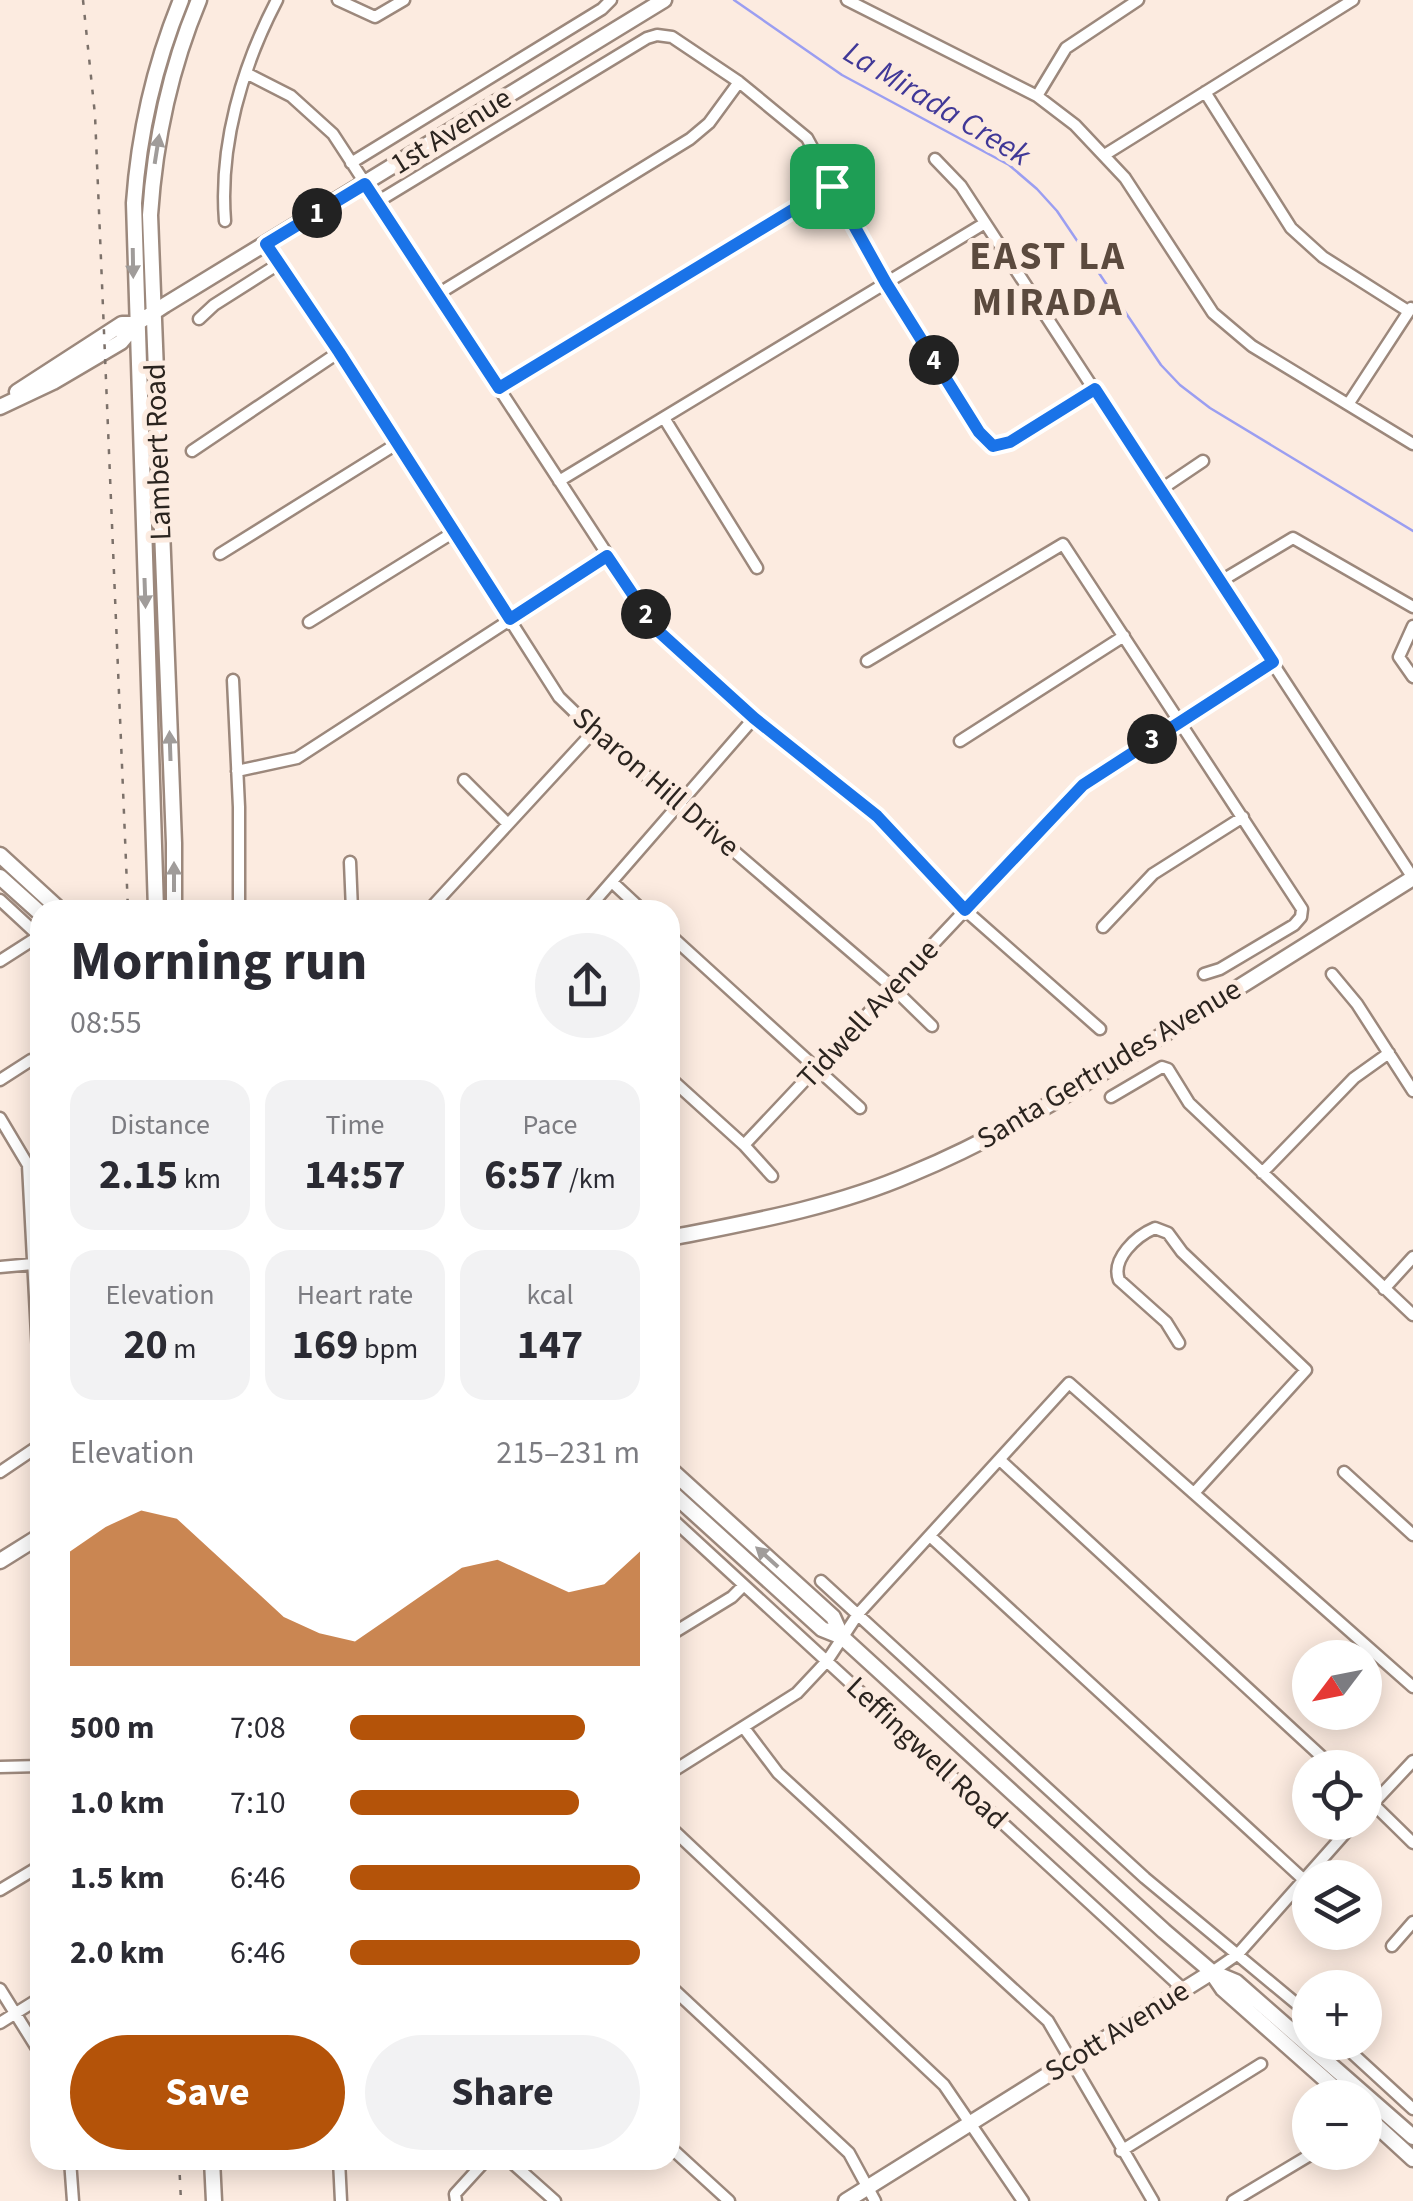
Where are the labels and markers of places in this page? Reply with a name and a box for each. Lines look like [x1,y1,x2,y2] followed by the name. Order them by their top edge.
[790,144,875,229] pin
[292,188,342,238] pin: 1
[909,335,959,385] pin: 4
[621,589,671,639] pin: 2
[1127,714,1177,764] pin: 3

